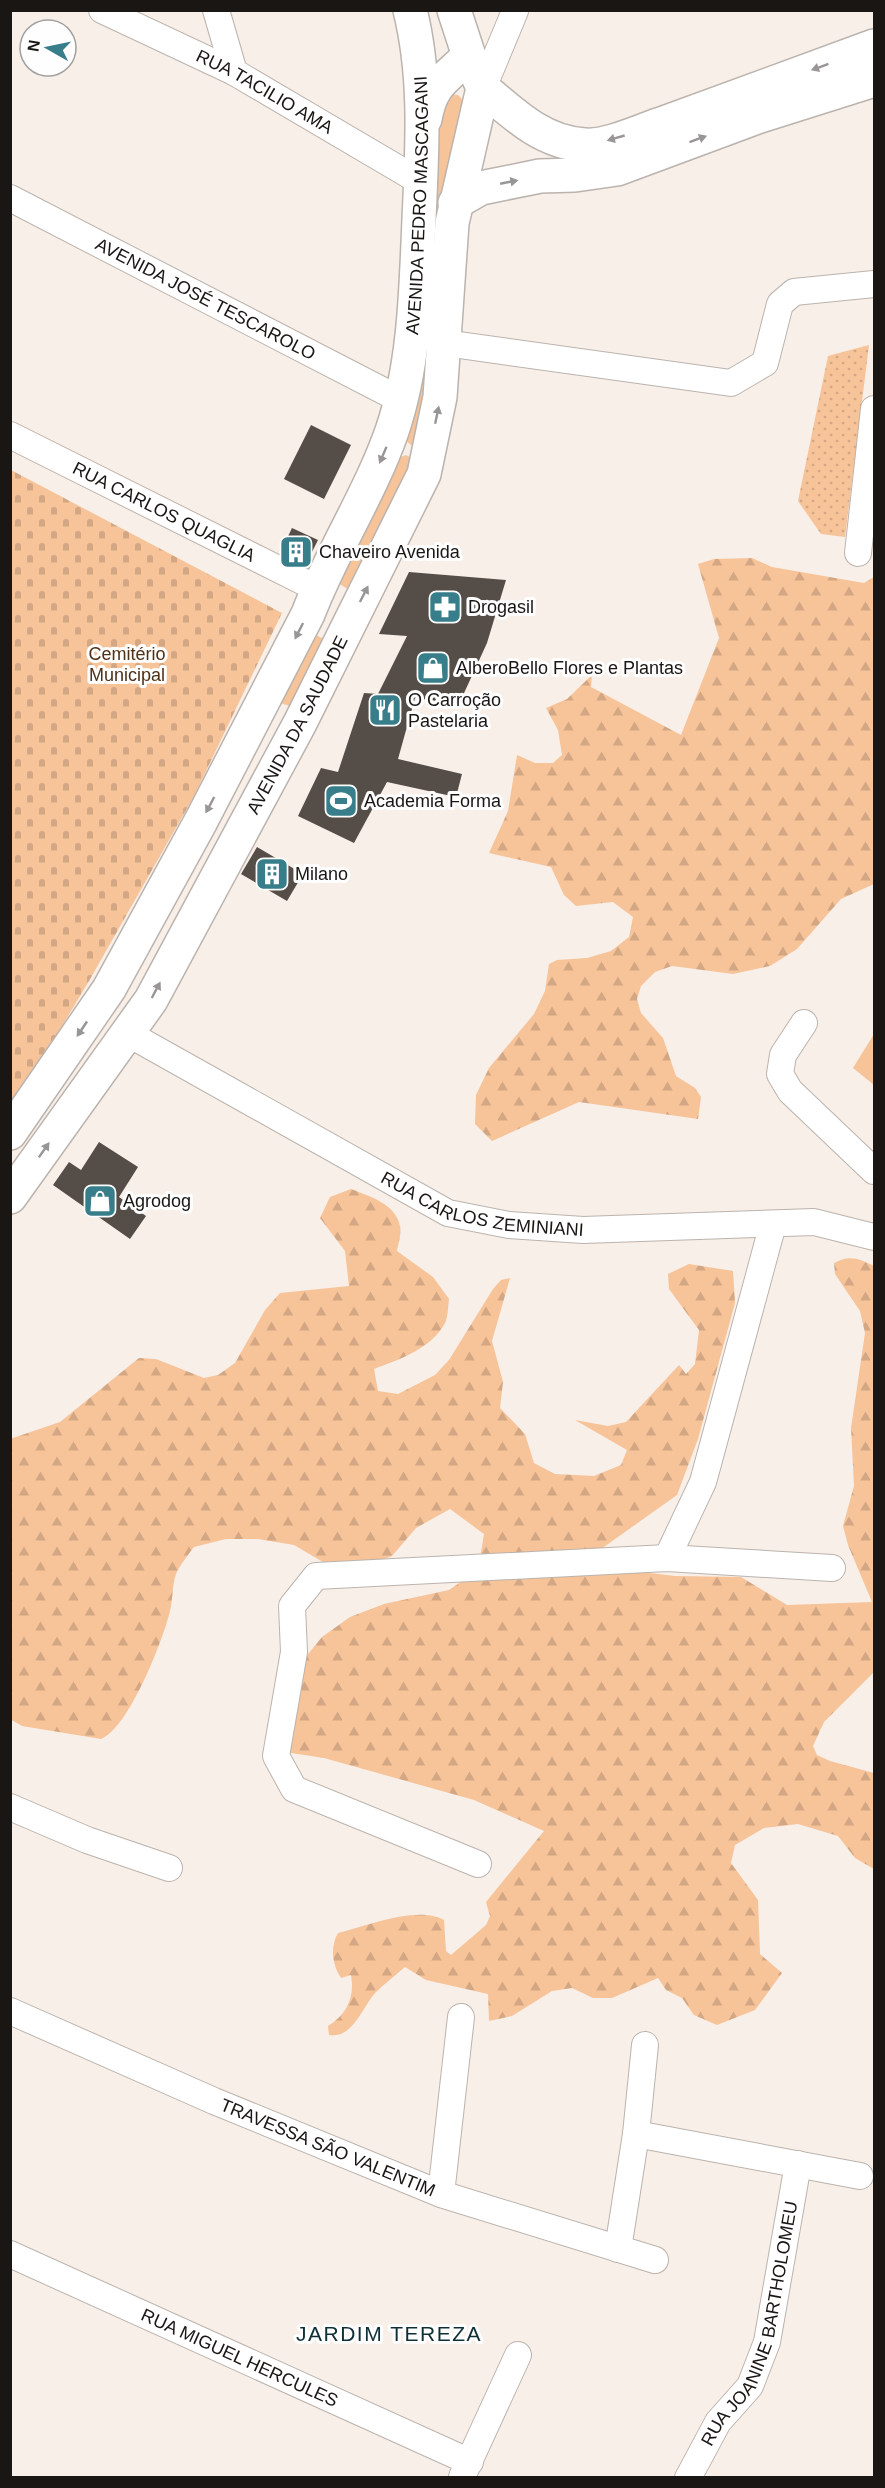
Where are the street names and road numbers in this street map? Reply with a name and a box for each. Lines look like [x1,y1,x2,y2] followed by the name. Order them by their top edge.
[193,46,336,138] street label: RUA TACILIO AMA
[402,75,432,336] street label: AVENIDA PEDRO MASCAGANI
[92,234,319,364] street label: AVENIDA JOSÉ TESCAROLO
[69,458,258,566] street label: RUA CARLOS QUAGLIA
[243,632,352,817] street label: AVENIDA DA SAUDADE
[378,1168,584,1240] street label: RUA CARLOS ZEMINIANI
[217,2095,438,2201] street label: TRAVESSA SÃO VALENTIM
[697,2199,801,2449] street label: RUA JOANINE BARTHOLOMEU
[138,2305,341,2411] street label: RUA MIGUEL HERCULES

